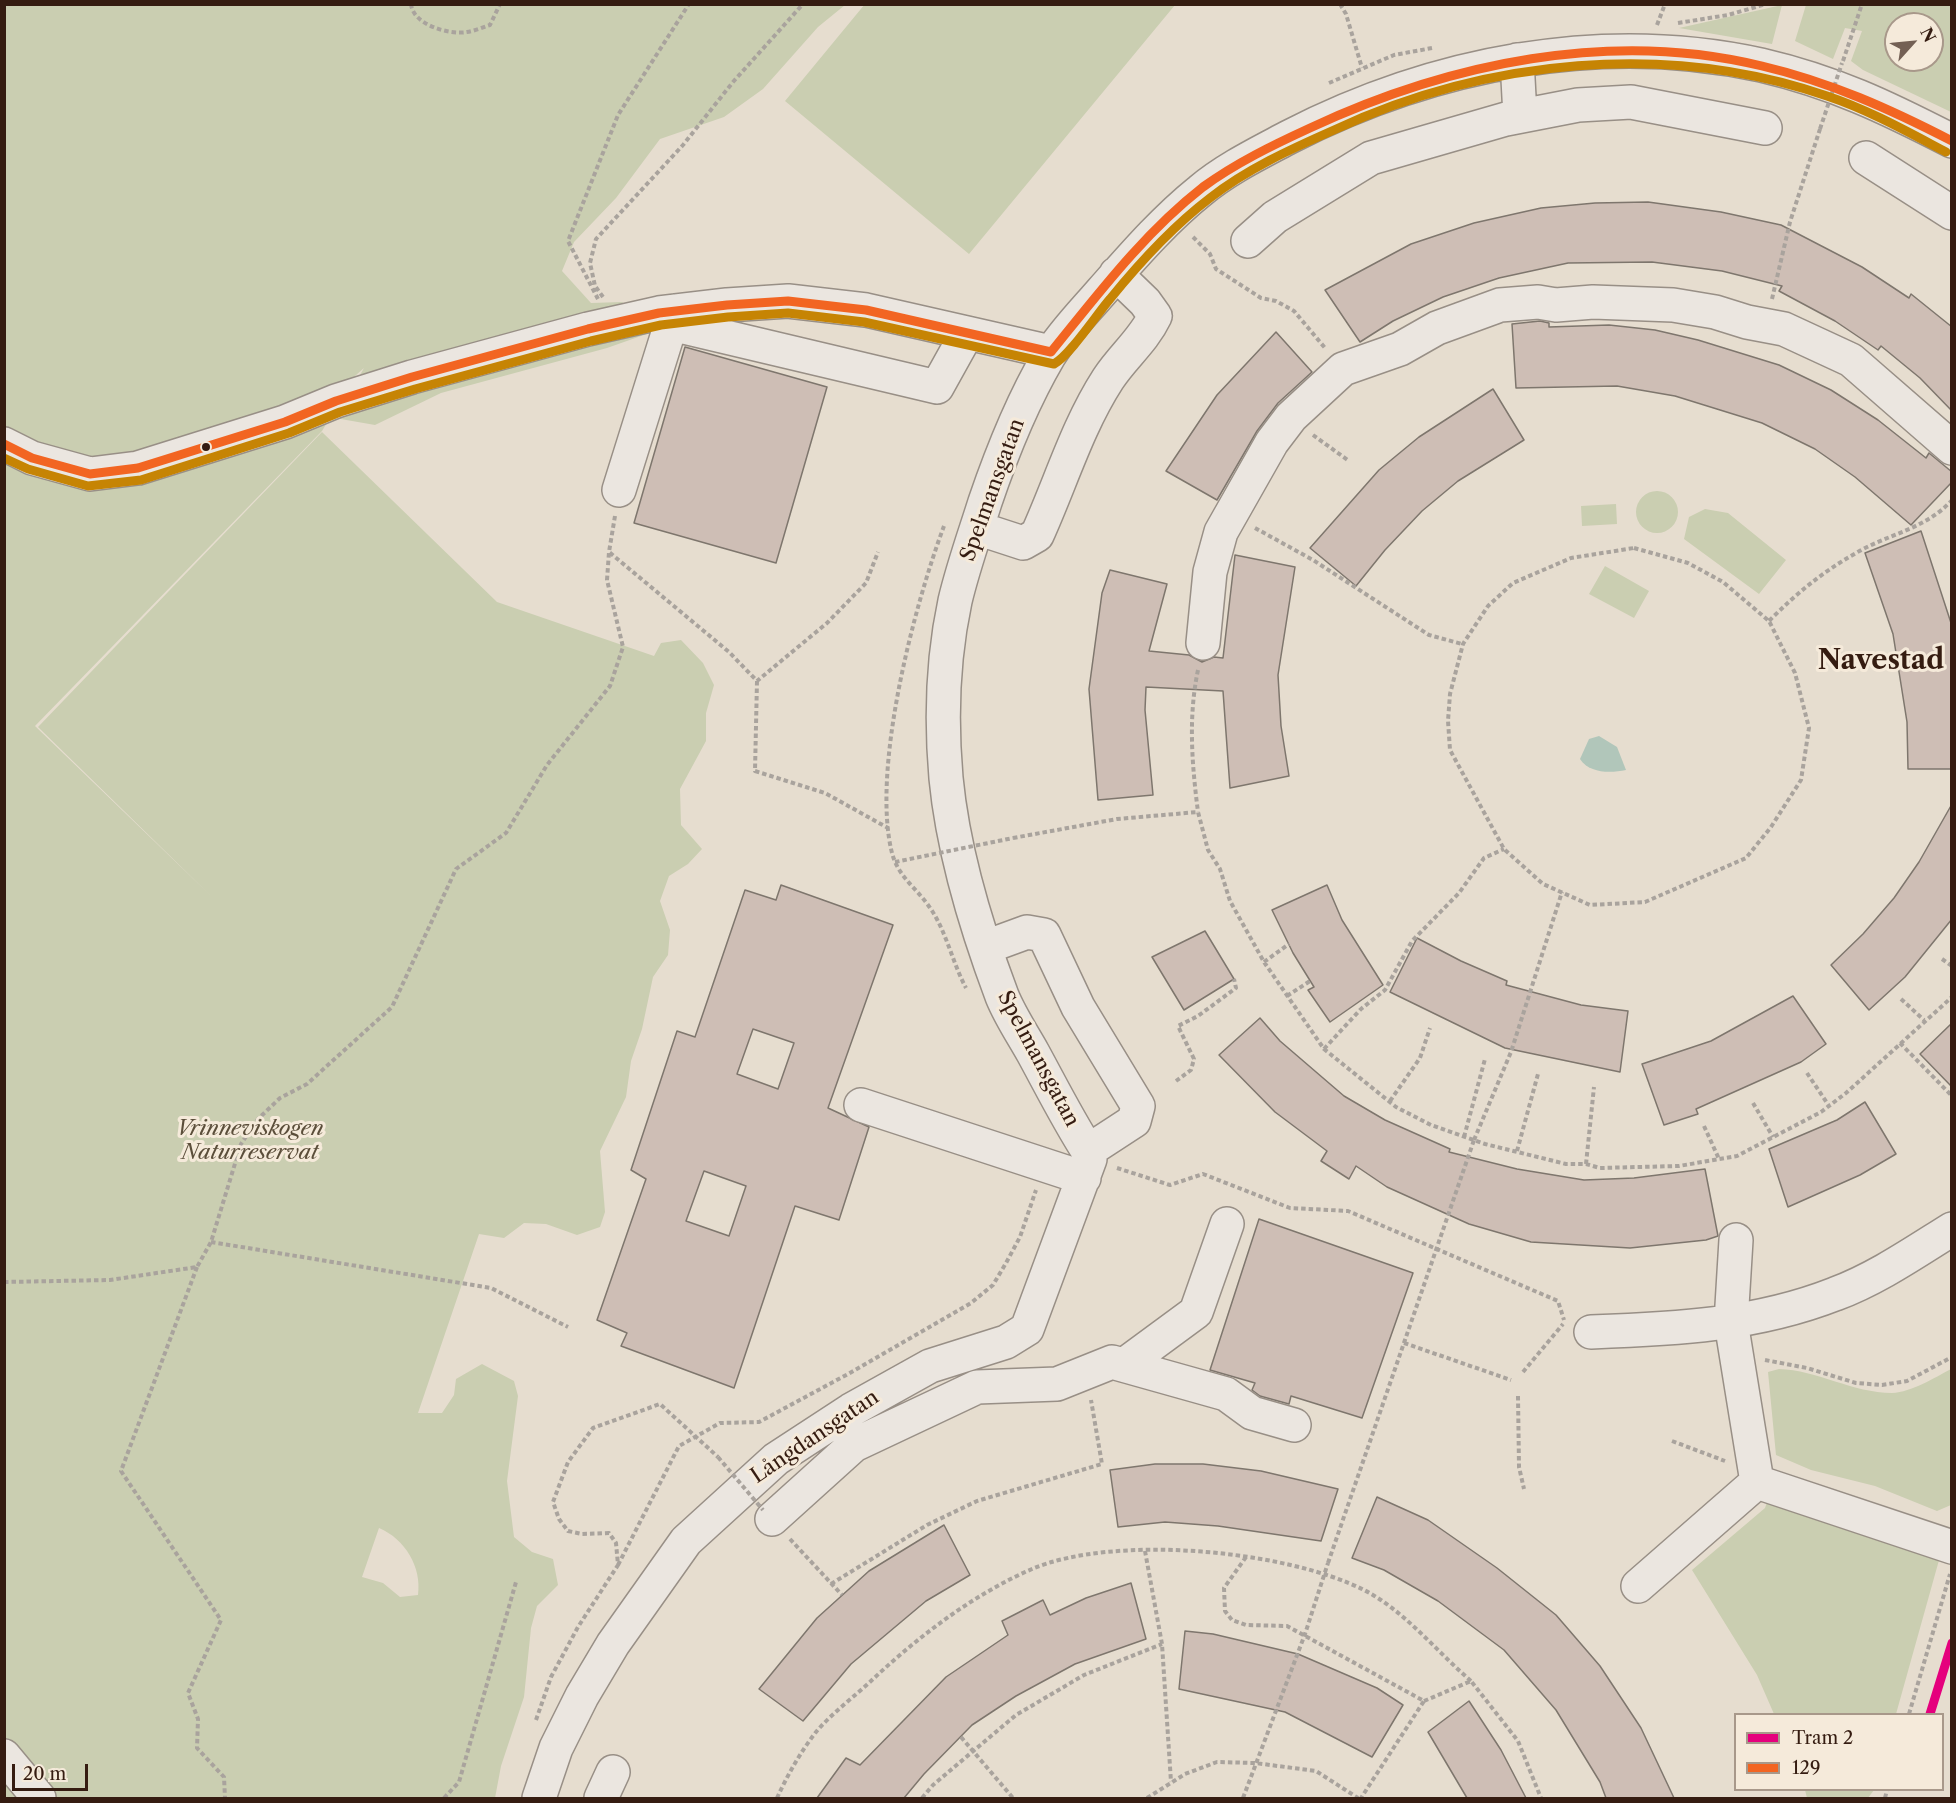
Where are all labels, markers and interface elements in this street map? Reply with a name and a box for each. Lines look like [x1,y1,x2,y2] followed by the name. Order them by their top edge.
[1884,12,1944,72] north arrow
[1916,24,1940,45] text: N
[955,415,1031,565] street label: Spelmansgatan
[200,441,212,453] unlabelled marker
[1818,645,1944,677] district label: Navestad
[992,987,1084,1131] street label: Spelmansgatan
[176,1116,324,1166] park label: Vrinneviskogen Naturreservat
[746,1385,884,1489] street label: Långdansgatan
[1734,1713,1944,1791] legend
[1792,1727,1853,1749] text: Tram 2
[15,1752,92,1790] scale bar
[1792,1757,1820,1779] text: 129
[23,1763,66,1785] text: 20 m

